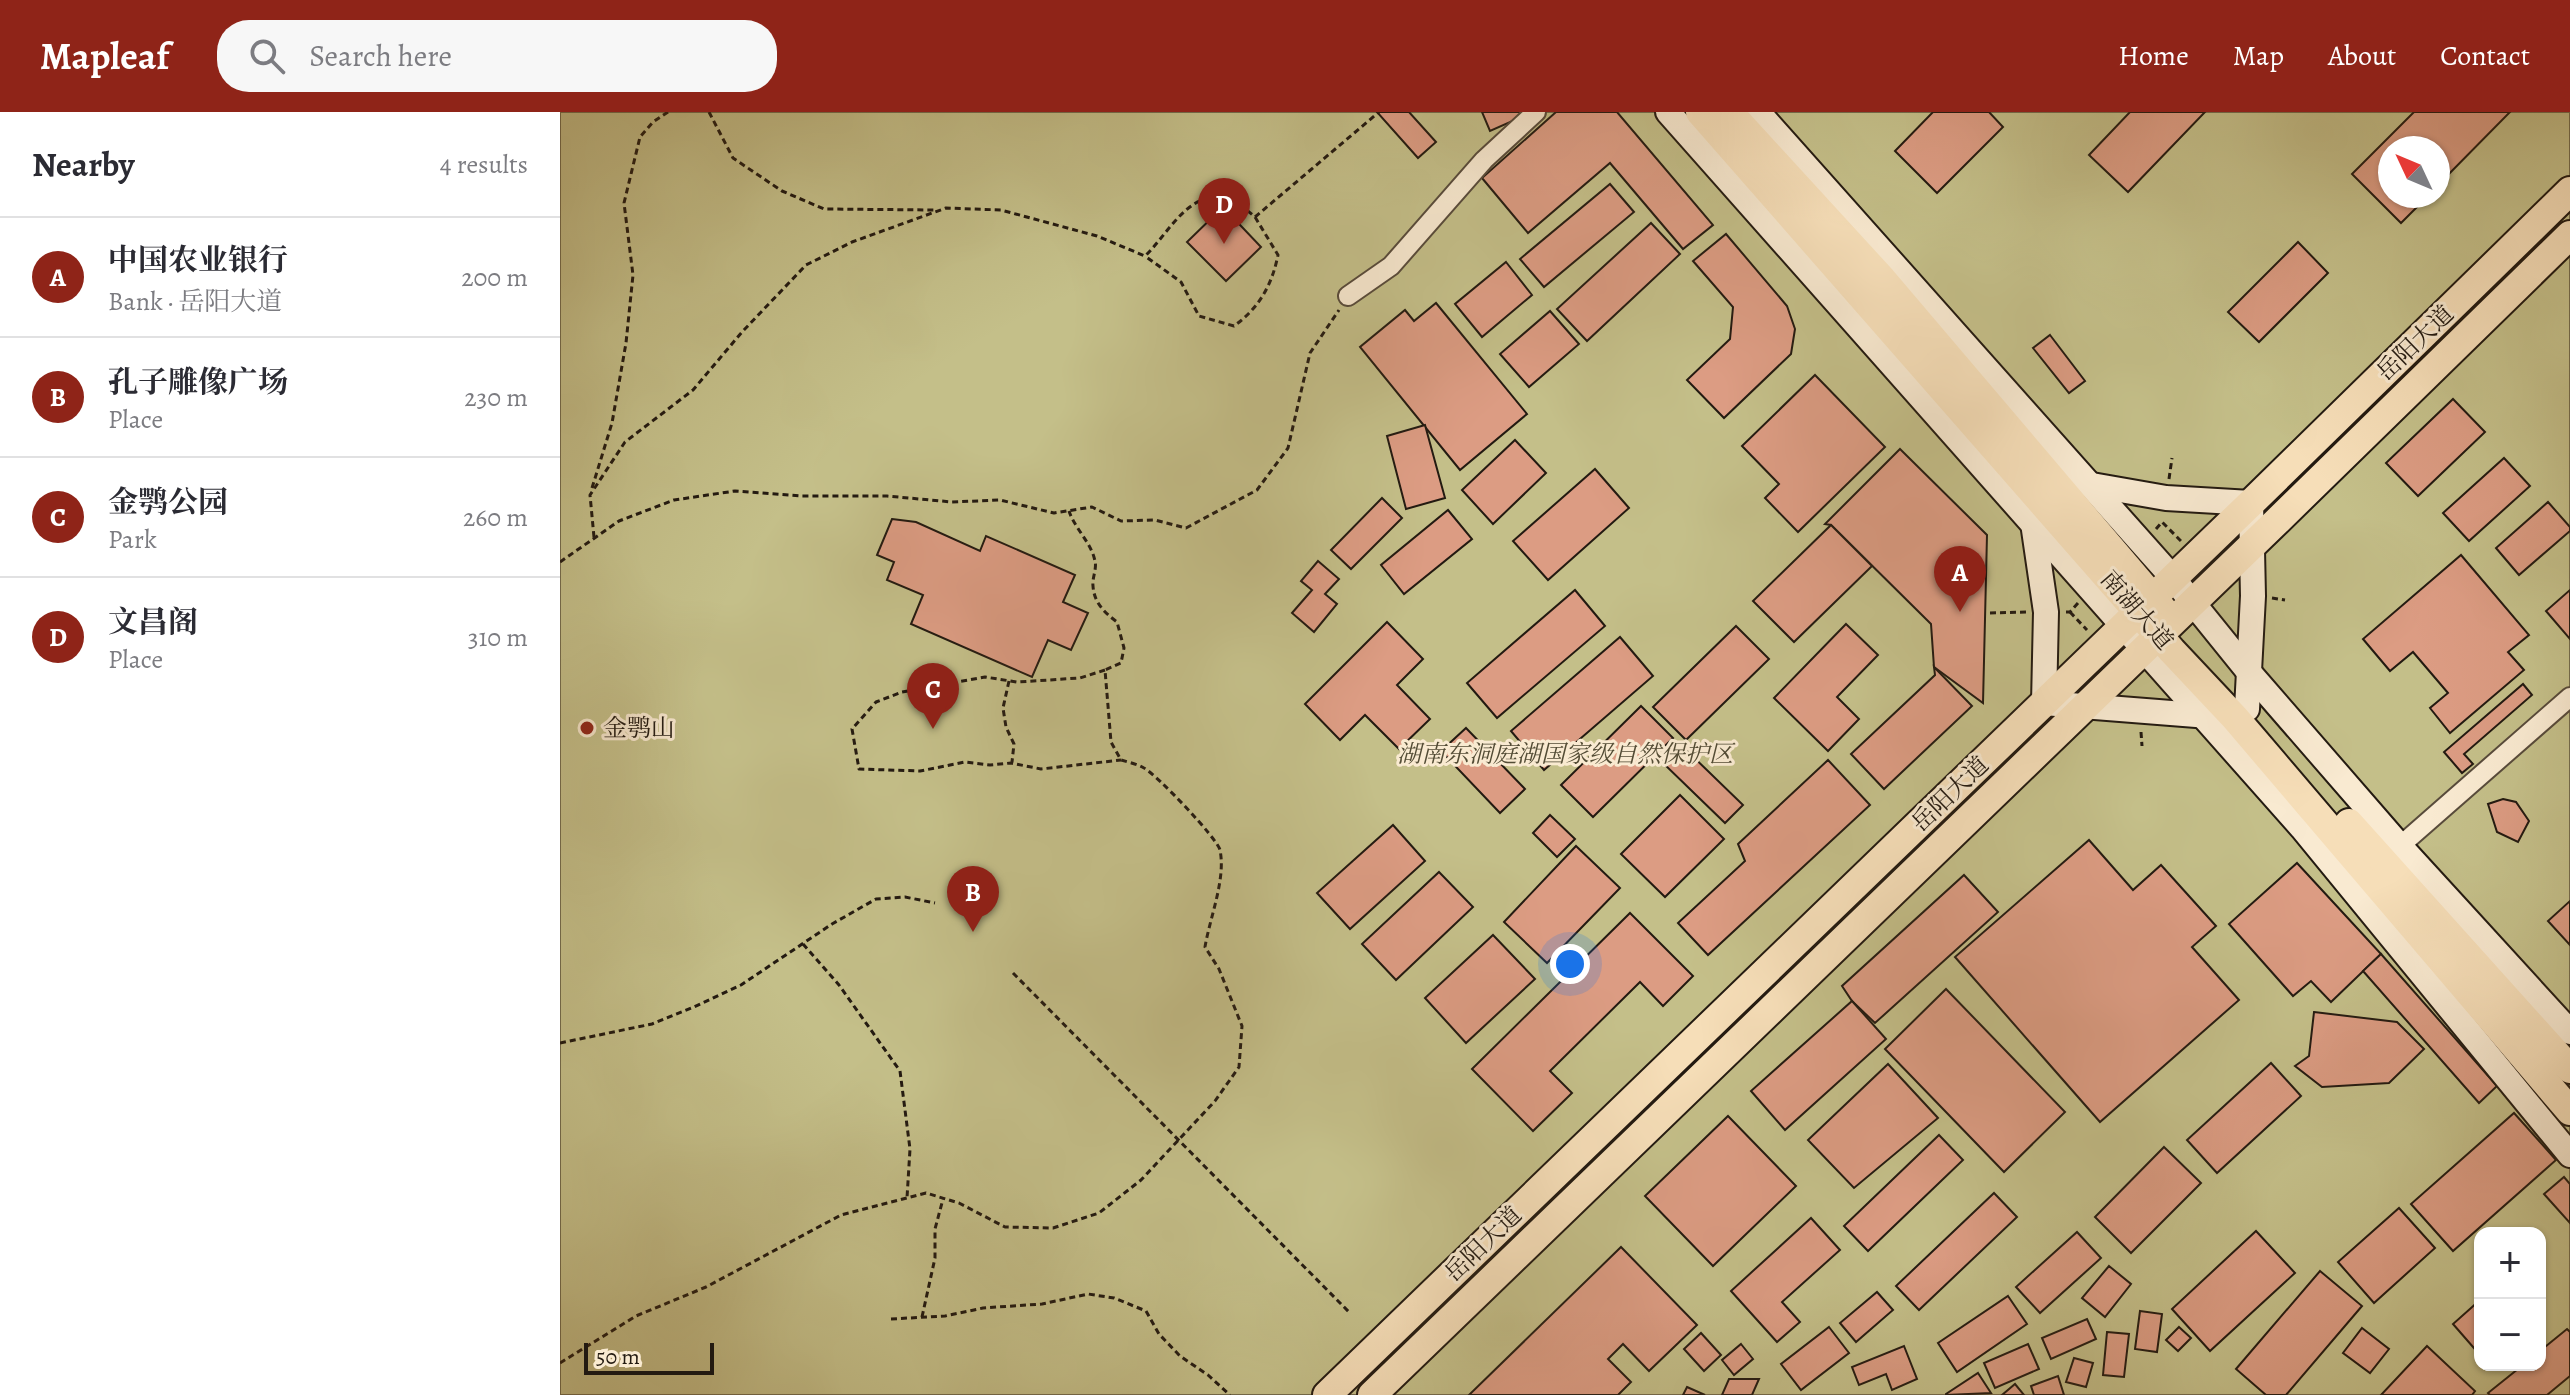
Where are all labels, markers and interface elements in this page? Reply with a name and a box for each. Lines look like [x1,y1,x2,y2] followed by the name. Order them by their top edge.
[217,20,777,92] search box
[40,30,169,82] text: Mapleaf
[245,34,289,78] icon: search
[309,36,452,76] text: Search here
[2118,37,2189,75] text: Home
[2233,37,2284,75] text: Map
[2328,37,2396,75] text: About
[2440,37,2530,75] text: Contact
[2378,136,2450,208] north arrow
[32,141,135,188] text: Nearby
[440,147,528,182] text: 4 results
[1198,178,1250,244] pin: D
[108,240,288,280] text: 中国农业银行
[50,260,66,295] text: A
[461,260,528,295] text: 200 m
[108,284,282,319] text: Bank · 岳阳大道
[2369,298,2461,388] street label: 岳阳大道
[108,362,288,402] text: 孔子雕像广场
[50,380,66,415] text: B
[464,380,528,415] text: 230 m
[108,402,163,437] text: Place
[108,482,228,522] text: 金鹗公园
[50,500,66,535] text: C
[463,500,528,535] text: 260 m
[108,522,157,557] text: Park
[1934,546,1986,612] pin: A
[2093,563,2181,657] street label: 南湖大道
[108,602,198,642] text: 文昌阁
[49,620,67,655] text: D
[468,620,528,655] text: 310 m
[108,642,163,677] text: Place
[907,663,959,729] pin: C
[603,712,675,744] place label: 金鹗山
[578,719,596,737] marker: 金鹗山
[1397,738,1736,770] park label: 湖南东洞庭湖国家级自然保护区
[1904,749,1996,839] street label: 岳阳大道
[947,866,999,932] pin: B
[1550,944,1590,984] your location
[1437,1199,1529,1289] street label: 岳阳大道
[2474,1227,2546,1371] map controls
[2474,1227,2546,1299] button: +
[2474,1299,2546,1371] button: −
[584,1339,714,1375] scale bar
[596,1342,640,1372] text: 50 m

